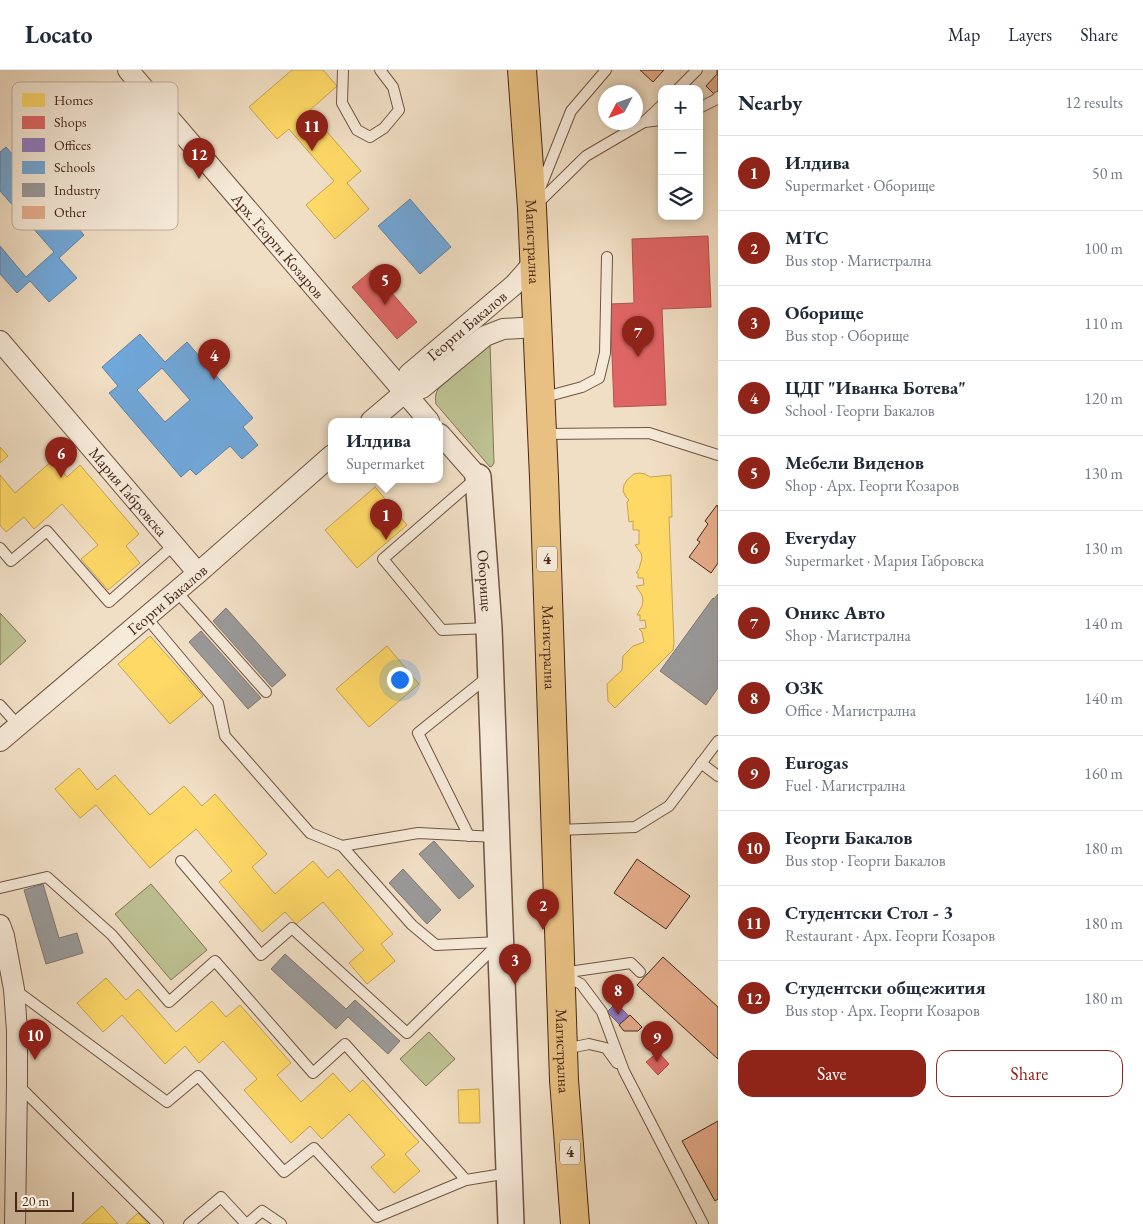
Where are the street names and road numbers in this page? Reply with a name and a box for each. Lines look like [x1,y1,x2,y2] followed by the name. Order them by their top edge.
[226,188,329,303] street label: Арх. Георги Козаров
[520,199,545,285] street label: Магистрална
[422,286,511,366] street label: Георги Бакалов
[84,443,173,541] street label: Мария Габровска
[537,546,557,572] road number: 4
[472,549,498,612] street label: Оборище
[123,560,212,640] street label: Георги Бакалов
[537,605,561,690] street label: Магистрална
[551,1008,575,1095] street label: Магистрална
[560,1140,580,1164] road number: 4

